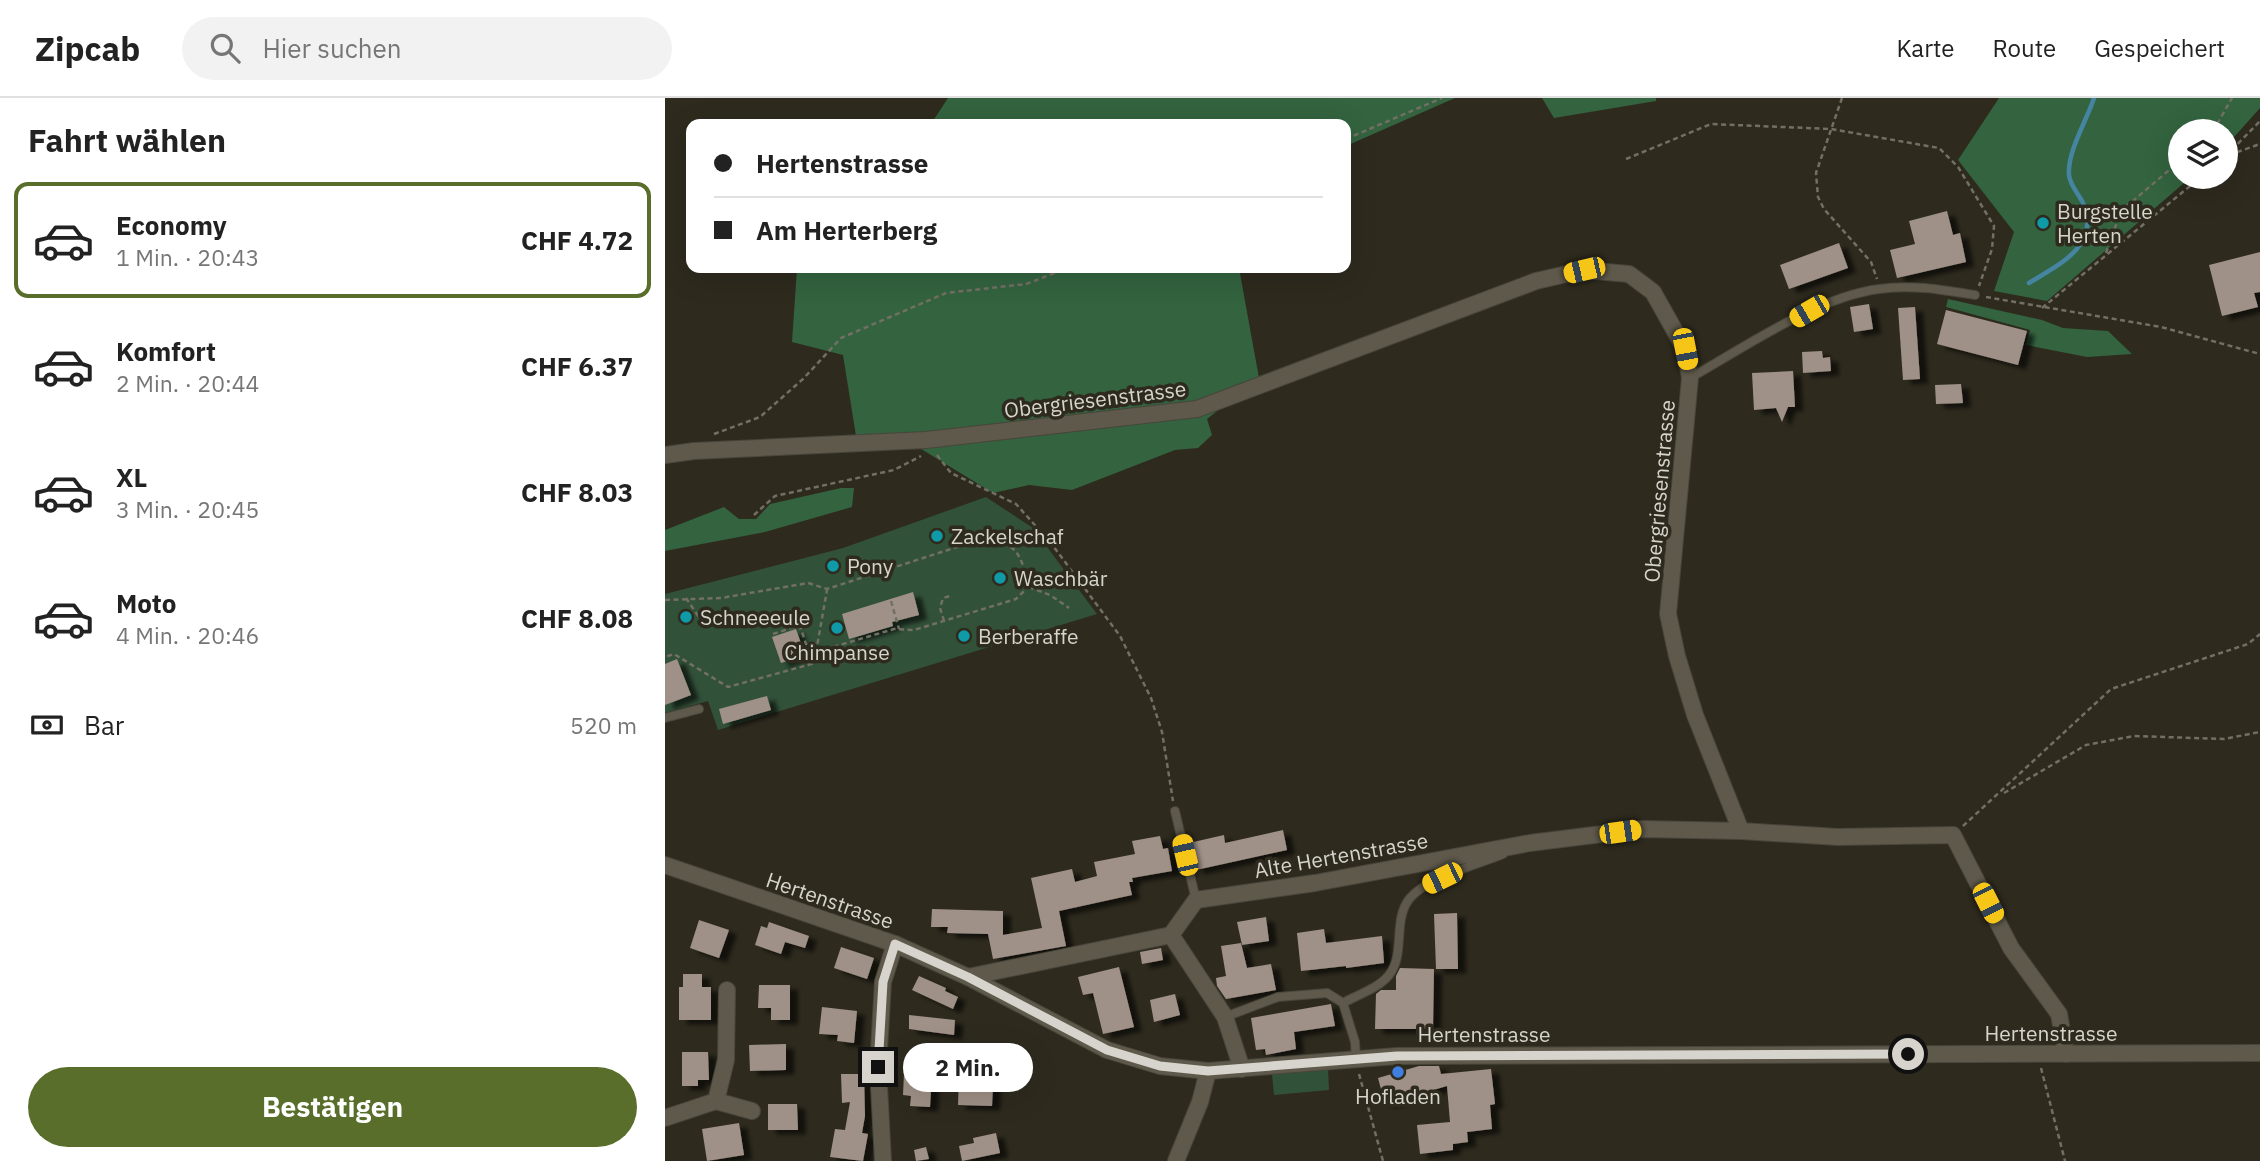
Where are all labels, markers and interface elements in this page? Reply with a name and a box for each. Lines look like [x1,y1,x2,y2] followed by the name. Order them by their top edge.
[182,17,672,80] search box
[35,27,140,70] text: Zipcab
[206,29,244,67] icon: search
[262,31,402,65] text: Hier suchen
[1896,32,1955,64] text: Karte
[1993,32,2056,64] text: Route
[2094,32,2225,64] text: Gespeichert
[28,119,226,161] text: Fahrt wählen
[2168,119,2238,189] map controls
[2168,119,2238,189] button: layers
[756,146,928,180] text: Hertenstrasse
[2057,197,2153,249] place label: Burgstelle Herten
[116,208,227,242] text: Economy
[32,209,95,272] icon: car
[756,213,937,247] text: Am Herterberg
[2035,215,2051,231] marker: Burgstelle Herten
[521,223,633,257] text: CHF 4.72
[116,242,259,272] text: 1 Min. · 20:43
[1562,255,1607,285] car
[1786,291,1833,331] car
[1671,326,1700,372] car
[116,334,216,368] text: Komfort
[32,335,95,398] icon: car
[521,349,633,383] text: CHF 6.37
[116,368,259,398] text: 2 Min. · 20:44
[1002,374,1188,424] street label: Obergriesenstrasse
[1637,399,1681,583] street label: Obergriesenstrasse
[116,460,147,494] text: XL
[32,461,95,524] icon: car
[521,475,633,509] text: CHF 8.03
[116,494,259,524] text: 3 Min. · 20:45
[951,522,1064,550] place label: Zackelschaf
[929,528,945,544] marker: Zackelschaf
[847,552,894,580] place label: Pony
[825,558,841,574] marker: Pony
[1014,564,1108,592] place label: Waschbär
[992,570,1008,586] marker: Waschbär
[116,586,176,620] text: Moto
[32,587,95,650] icon: car
[521,601,633,635] text: CHF 8.08
[700,603,810,631] place label: Schneeeule
[678,609,694,625] marker: Schneeeule
[116,620,259,650] text: 4 Min. · 20:46
[829,620,845,636] marker: Chimpanse
[978,622,1079,650] place label: Berberaffe
[956,628,972,644] marker: Berberaffe
[784,638,890,666] place label: Chimpanse
[28,706,66,744] icon: cash
[84,708,124,742] text: Bar
[570,710,637,740] text: 520 m
[1598,819,1643,845] car
[1252,826,1430,884] street label: Alte Hertenstrasse
[1171,832,1200,878] car
[1419,859,1466,897] car
[763,865,897,935] street label: Hertenstrasse
[1970,880,2007,926] car
[1984,1019,2118,1047] street label: Hertenstrasse
[1417,1020,1551,1048] street label: Hertenstrasse
[1892,1038,1924,1070] route start
[903,1042,1032,1091] callout: 2 Min.
[862,1051,894,1083] route end
[935,1052,1001,1082] text: 2 Min.
[1390,1064,1406,1080] marker: Hofladen
[28,1067,637,1147] button: Bestätigen
[1355,1082,1441,1110] place label: Hofladen

